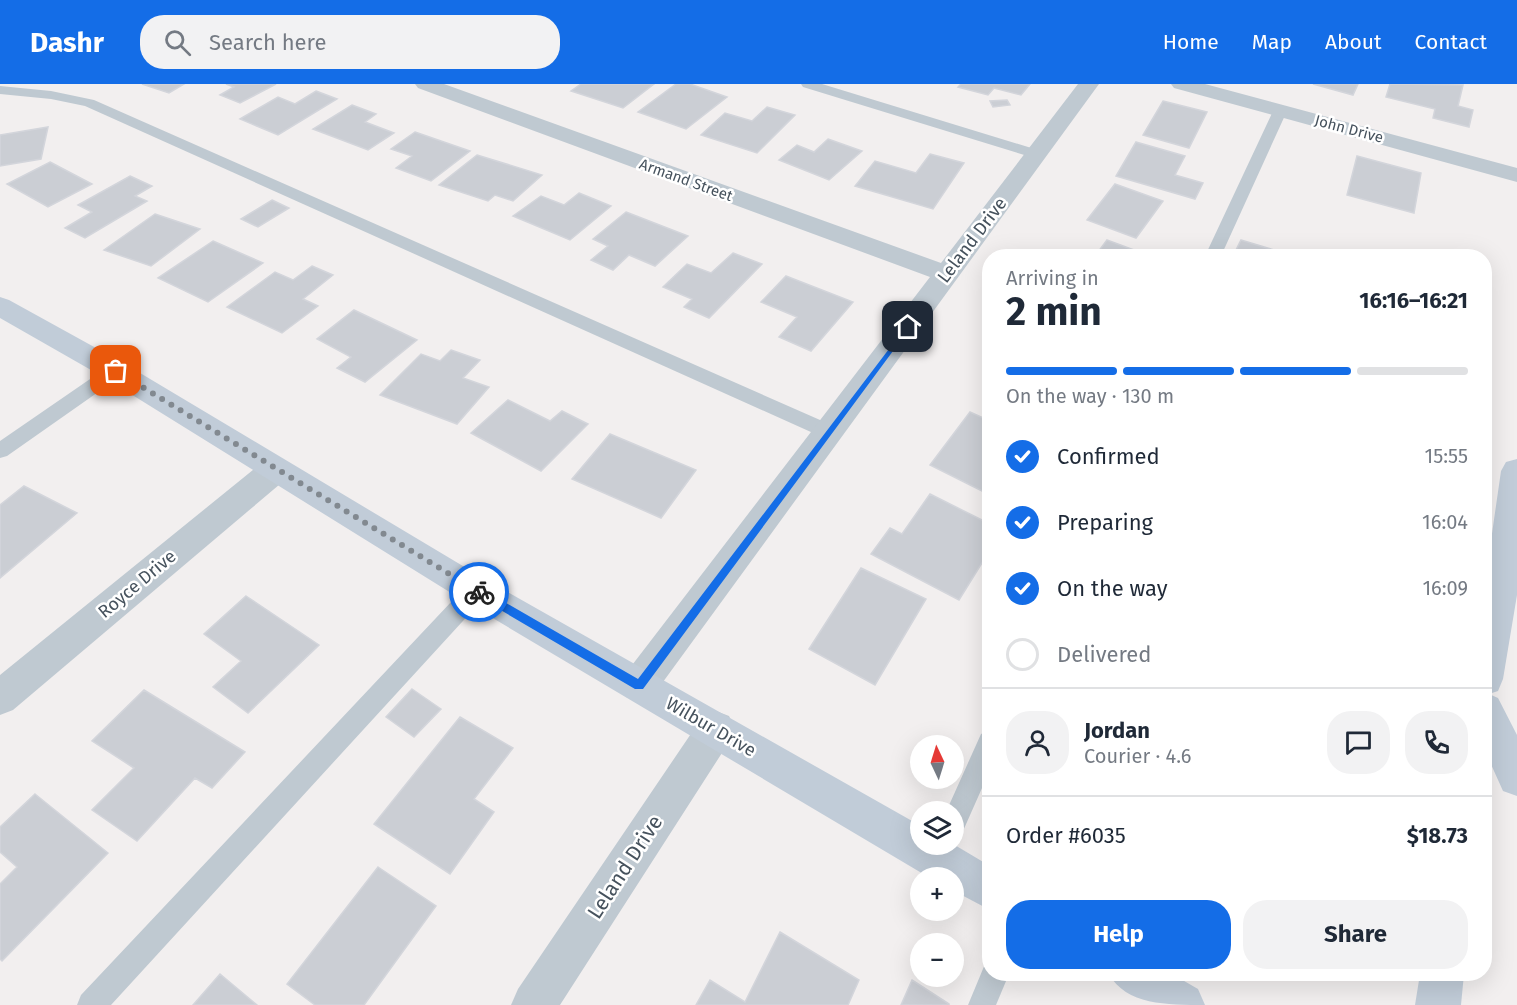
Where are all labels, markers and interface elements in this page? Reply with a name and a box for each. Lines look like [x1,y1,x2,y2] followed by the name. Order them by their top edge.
[140,15,560,69] search box
[30,26,104,59] text: Dashr
[161,26,194,59] icon: search
[209,29,326,56] text: Search here
[1163,29,1219,55] text: Home
[1252,29,1292,55] text: Map
[1325,29,1382,55] text: About
[1415,29,1487,55] text: Contact
[1313,111,1385,147] street label: John Drive
[637,155,736,205] street label: Armand Street
[933,193,1011,287] street label: Leland Drive
[1006,266,1099,290] text: Arriving in
[1359,287,1468,314] text: 16:16–16:21
[1006,289,1102,335] text: 2 min
[882,301,933,352] pin
[891,310,924,343] icon: home
[90,345,141,396] pin
[99,354,132,387] icon: bag
[1006,384,1174,408] text: On the way · 130 m
[1006,440,1039,473] icon: check
[1057,443,1160,470] text: Confirmed
[1425,444,1468,468] text: 15:55
[1006,506,1039,539] icon: check
[1057,509,1153,536] text: Preparing
[1422,510,1468,534] text: 16:04
[94,545,180,623] street label: Royce Drive
[449,562,509,622] courier
[1006,572,1039,605] icon: check
[1057,575,1168,602] text: On the way
[463,576,496,609] icon: bike
[1422,576,1468,600] text: 16:09
[1057,641,1152,668] text: Delivered
[662,692,760,762] street label: Wilbur Drive
[1006,711,1069,774] button: person
[1327,711,1390,774] button: chat
[1405,711,1468,774] button: phone
[1084,717,1150,744] text: Jordan
[910,735,964,789] north arrow
[910,735,964,987] map controls
[1084,744,1191,768] text: Courier · 4.6
[910,801,964,855] button: layers
[582,810,668,924] street label: Leland Drive
[1006,822,1126,849] text: Order #6035
[1407,822,1468,849] text: $18.73
[910,867,964,921] button: +
[1006,900,1231,969] button: Help
[1243,900,1468,969] button: Share
[910,933,964,987] button: −

